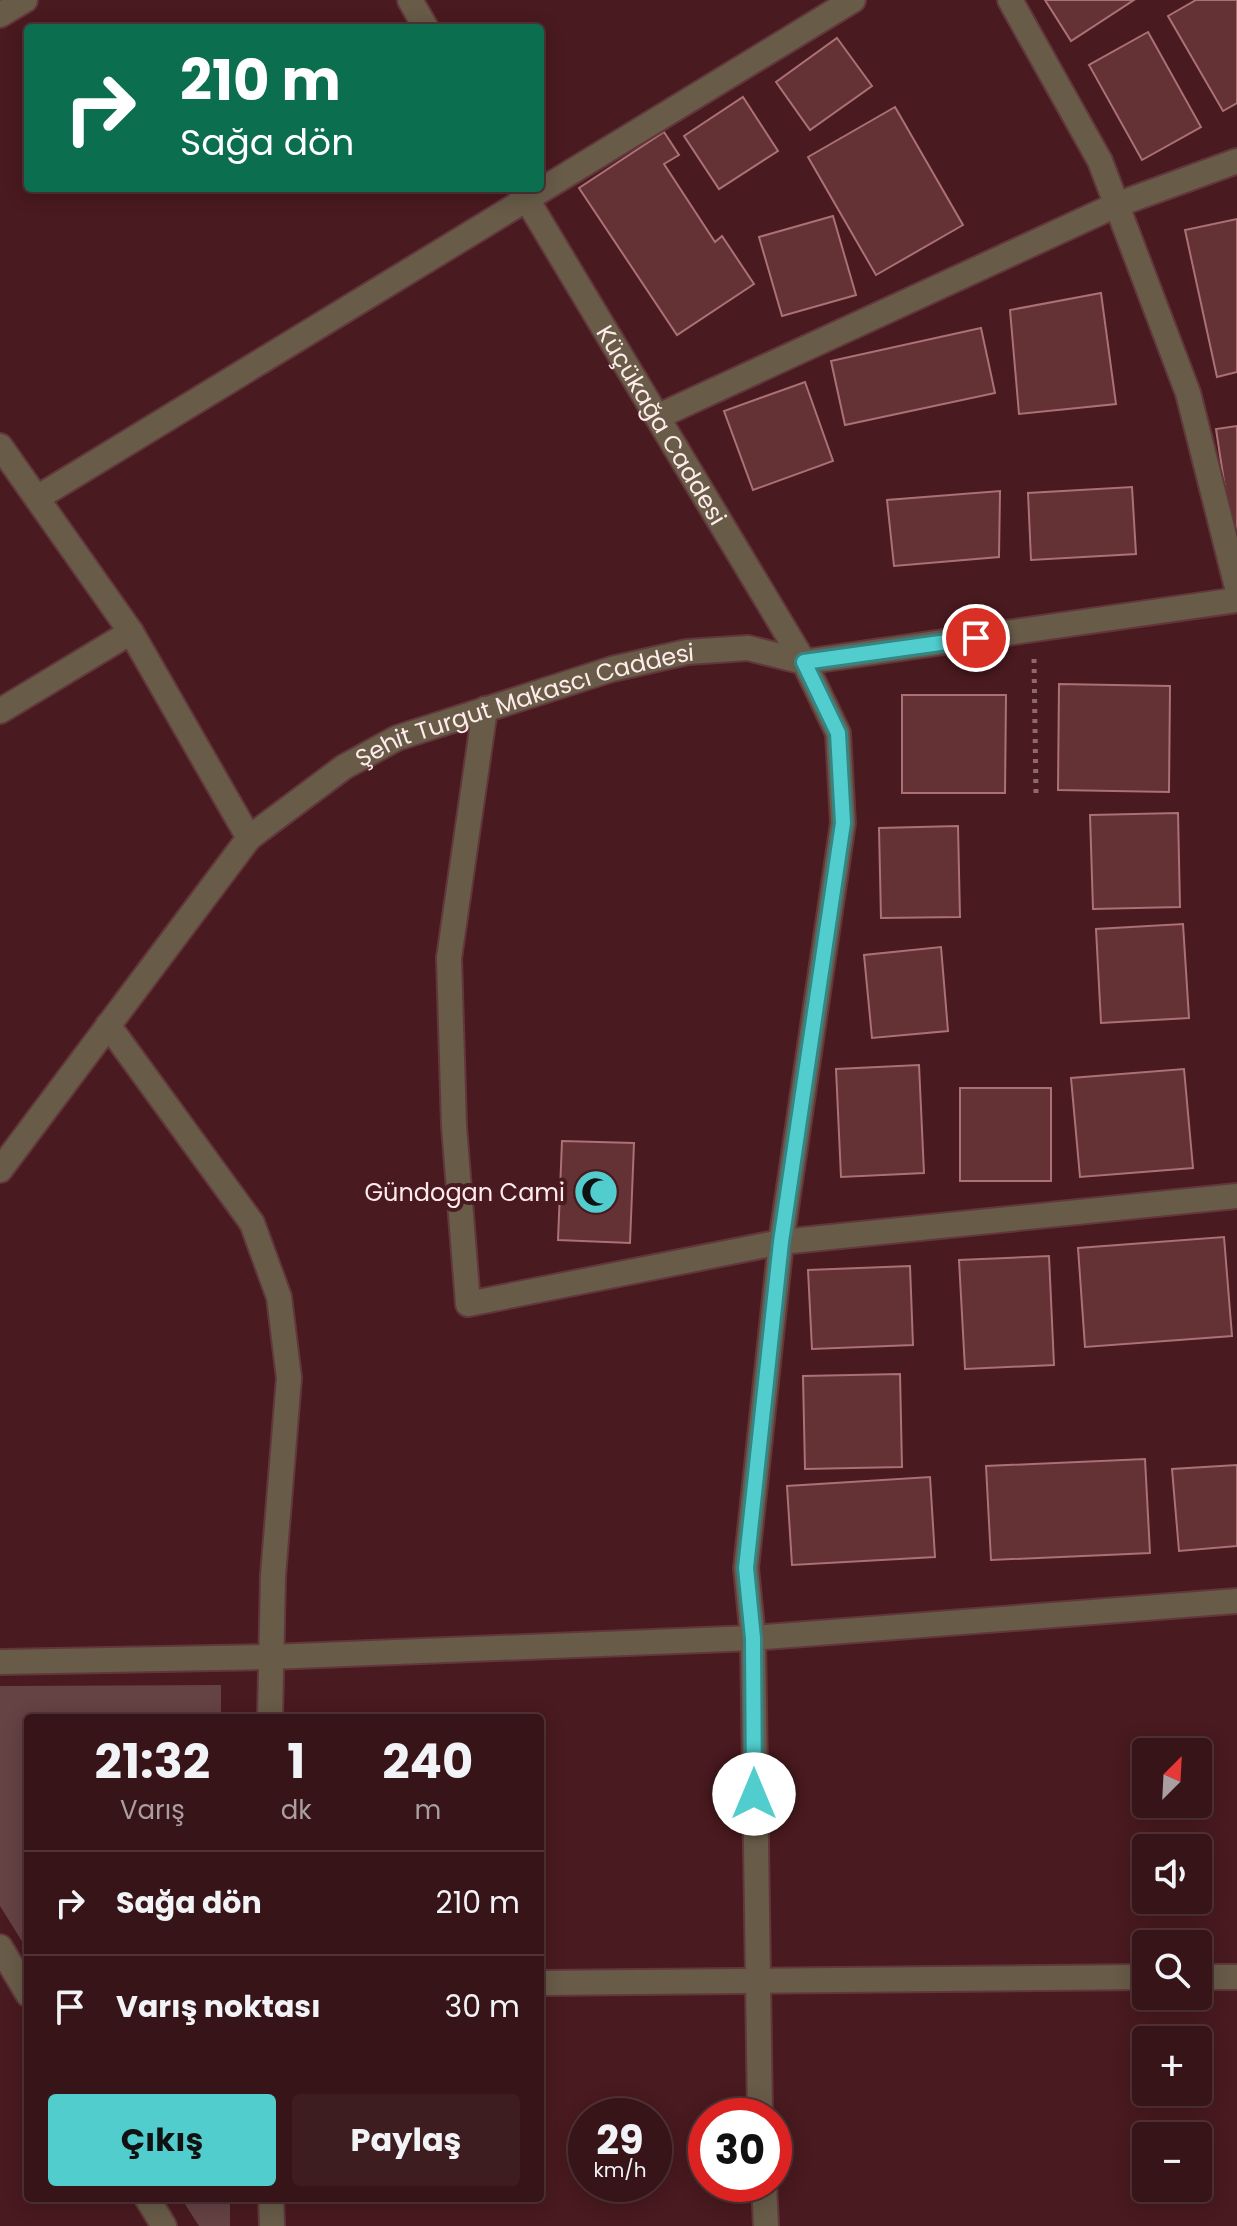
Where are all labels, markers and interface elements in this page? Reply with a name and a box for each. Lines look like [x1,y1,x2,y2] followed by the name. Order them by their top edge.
[180,41,341,120] text: 210 m
[48,56,152,160] icon: right
[180,117,354,168] text: Sağa dön
[589,319,735,531] street label: Küçükağa Caddesi
[942,604,1010,672] pin
[954,616,998,660] icon: arrive
[349,635,695,774] street label: Şehit Turgut Makascı Caddesi
[572,1168,620,1216] mosque icon: Gündogan Cami
[364,1176,565,1209] place label: Gündogan Cami
[95,1728,210,1795] text: 21:32
[287,1728,305,1795] text: 1
[382,1728,473,1795] text: 240
[1132,1738,1212,1818] north arrow
[1132,1738,1212,2202] map controls
[712,1752,796,1836] position arrow
[120,1792,185,1828] text: Varış
[281,1792,312,1828] text: dk
[414,1792,441,1828] text: m
[1132,1834,1212,1914] button: sound
[48,1881,92,1925] icon: right
[116,1881,262,1924] text: Sağa dön
[435,1881,520,1924] text: 210 m
[1132,1930,1212,2010] button: search
[48,1985,92,2029] icon: arrive
[116,1985,321,2028] text: Varış noktası
[445,1985,520,2028] text: 30 m
[1132,2026,1212,2106] button: +
[48,2094,276,2186] button: Çıkış
[292,2094,520,2186] button: Paylaş
[688,2098,792,2202] speed limit sign: 30
[596,2112,644,2168] text: 29
[1132,2122,1212,2202] button: −
[593,2156,647,2184] text: km/h

